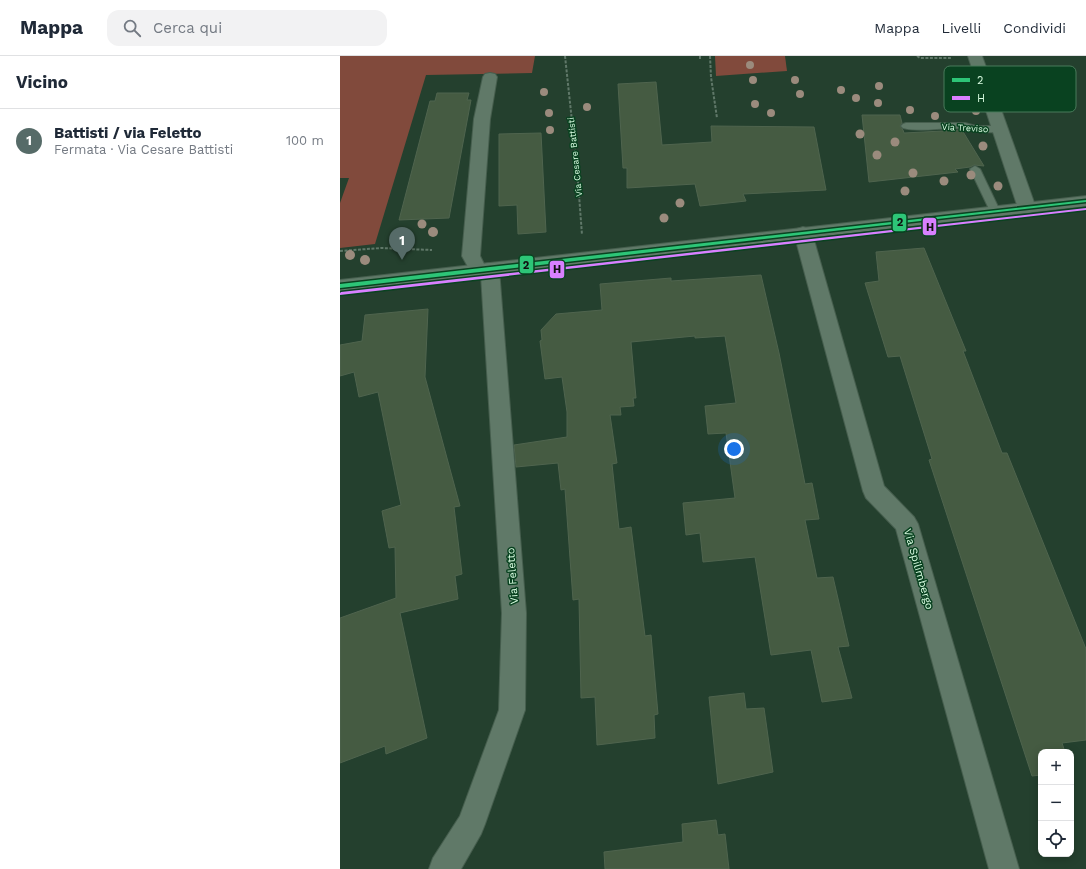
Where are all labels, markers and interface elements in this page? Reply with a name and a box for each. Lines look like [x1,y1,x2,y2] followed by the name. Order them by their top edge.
[107,10,387,46] search box
[20,16,83,39] text: Mappa
[121,17,143,39] icon: search
[153,19,222,37] text: Cerca qui
[874,20,920,36] text: Mappa
[942,20,981,36] text: Livelli
[1003,20,1066,36] text: Condividi
[944,66,1076,112] legend
[16,72,68,92] text: Vicino
[977,74,983,87] text: 2
[977,92,985,105] text: H
[566,117,584,197] street label: Via Cesare Battisti
[941,122,989,134] street label: Via Treviso
[54,124,202,142] text: Battisti / via Feletto
[26,133,32,148] text: 1
[286,133,324,148] text: 100 m
[54,142,233,157] text: Fermata · Via Cesare Battisti
[892,213,907,232] line badge: 2
[897,216,904,229] text: 2
[922,217,937,236] line badge: H
[926,221,934,234] text: H
[389,227,415,260] pin: 1
[519,255,534,274] line badge: 2
[523,259,530,272] text: 2
[549,260,565,279] line badge: H
[553,263,561,276] text: H
[724,439,744,459] your location
[901,527,936,611] street label: Via Spilimbergo
[504,547,521,605] street label: Via Feletto
[1038,749,1074,857] map controls
[1038,749,1074,785] button: +
[1038,785,1074,821] button: −
[1038,821,1074,857] button: locate

